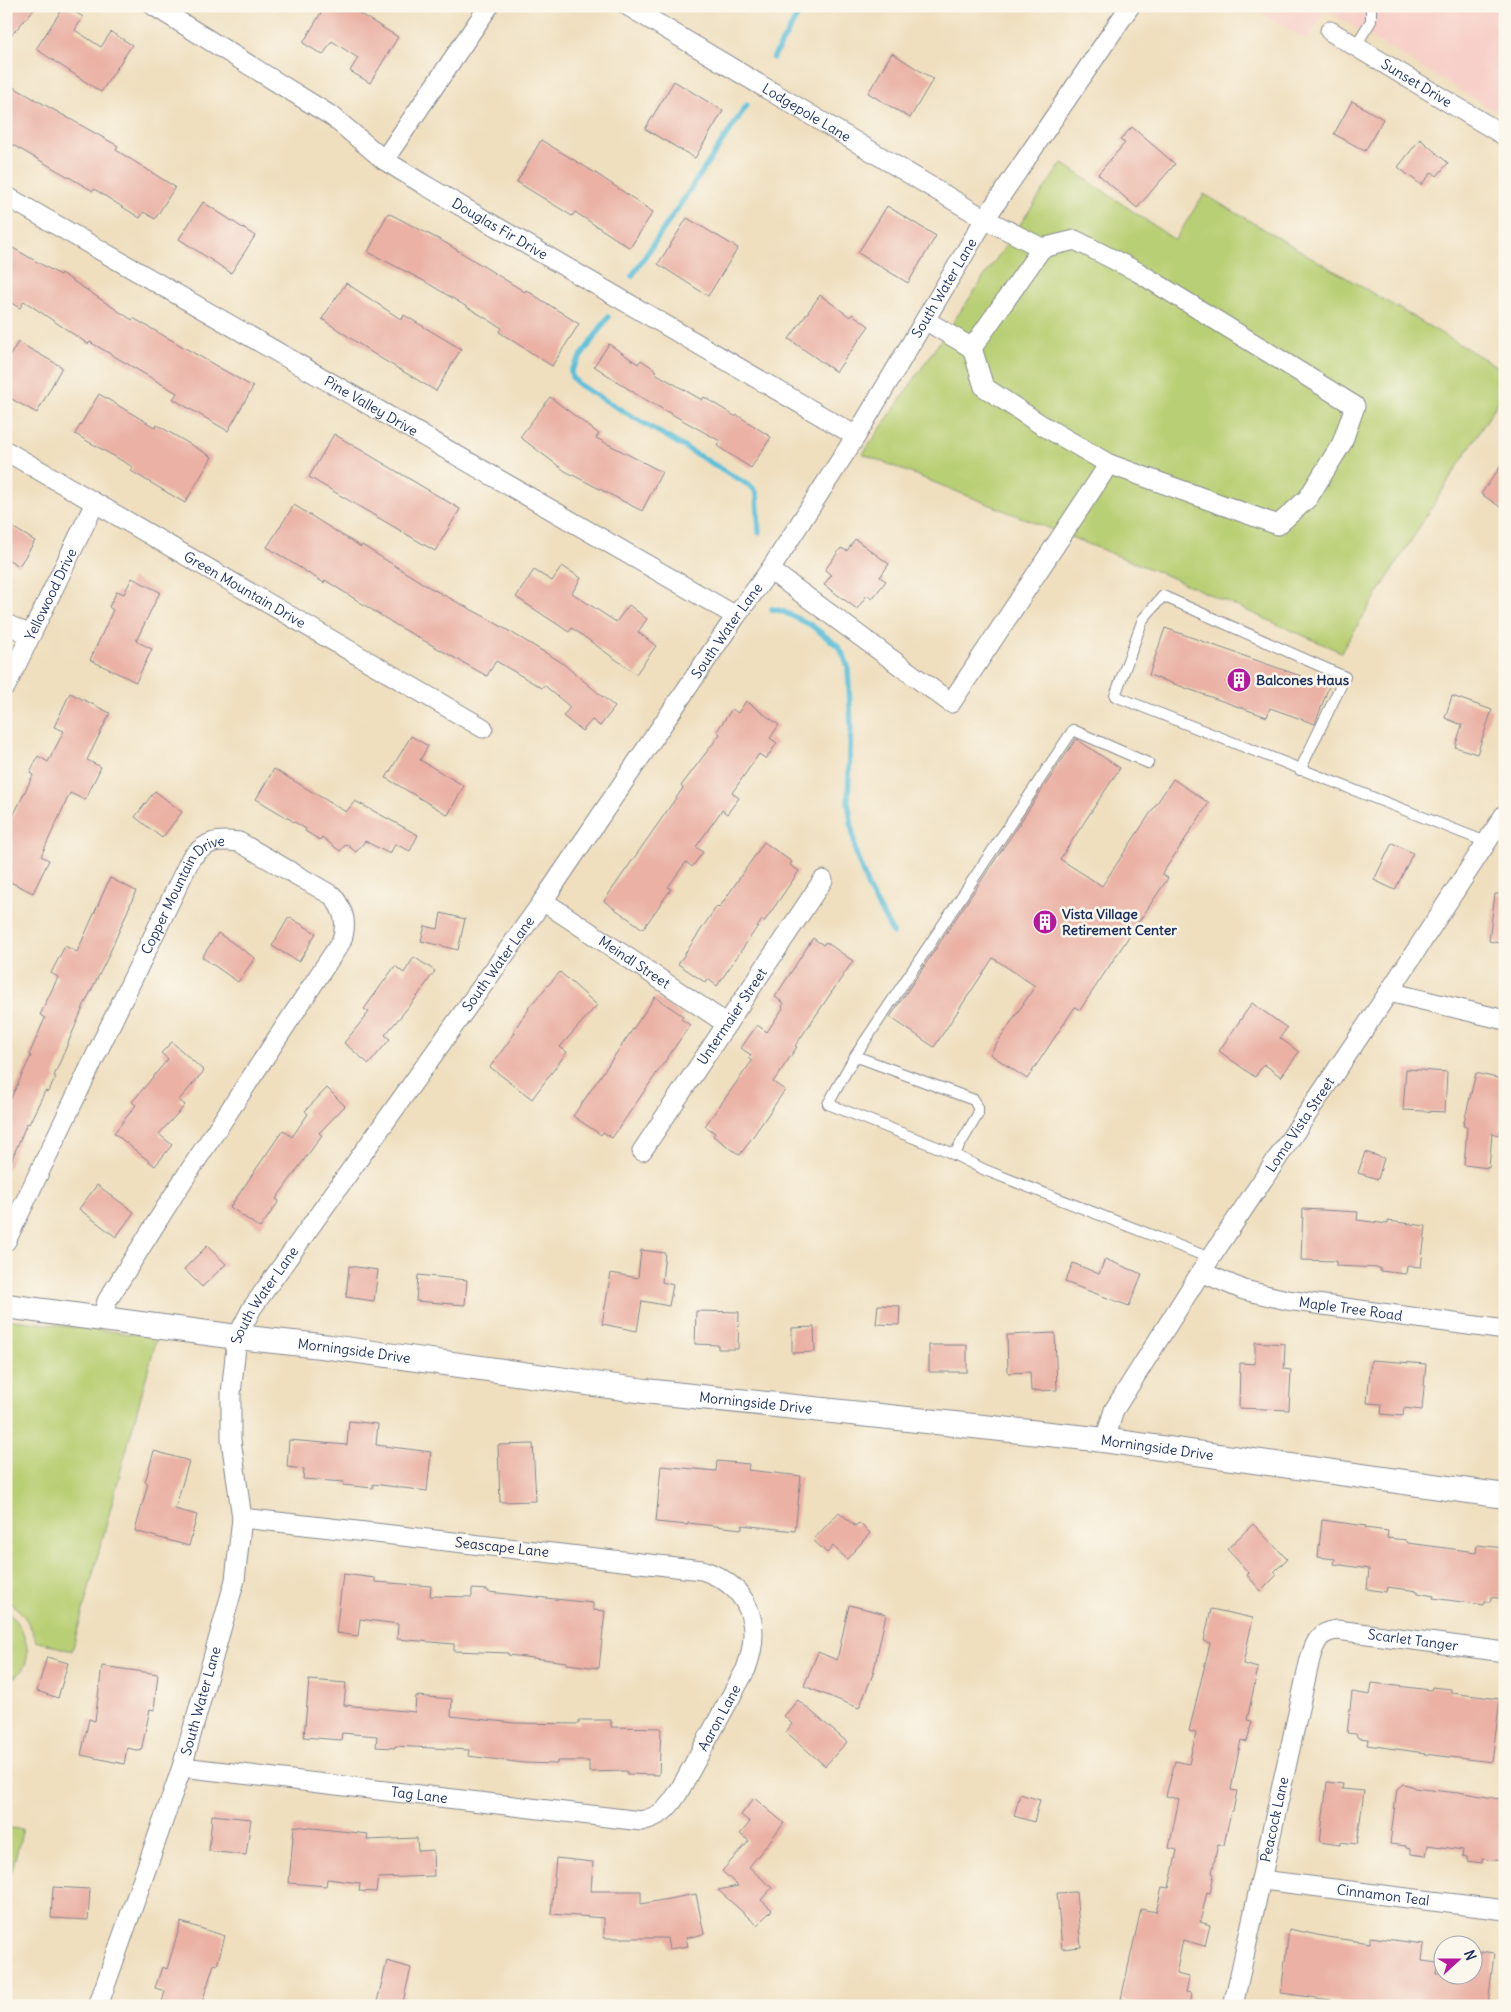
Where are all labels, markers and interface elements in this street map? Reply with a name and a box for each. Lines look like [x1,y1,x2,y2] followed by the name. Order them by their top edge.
[1378,55,1455,111] street label: Sunset Drive
[759,79,854,146] street label: Lodgepole Lane
[449,194,551,264] street label: Douglas Fir Drive
[907,235,981,341] street label: South Water Lane
[321,372,421,440] street label: Pine Valley Drive
[21,545,81,643] street label: Yellowood Drive
[181,547,309,632] street label: Green Mountain Drive
[687,579,766,682] street label: South Water Lane
[1226,667,1252,693] building icon: Balcones Haus
[1256,671,1350,689] place label: Balcones Haus
[137,832,225,957] street label: Copper Mountain Drive
[1062,905,1177,939] place label: Vista Village Retirement Center
[1032,909,1058,935] building icon: Vista Village Retirement Center
[458,913,538,1015] street label: South Water Lane
[595,932,674,993] street label: Meindl Street
[693,964,771,1068] street label: Untermaier Street
[1262,1073,1338,1176] street label: Loma Vista Street
[227,1243,302,1344] street label: South Water Lane
[1298,1293,1404,1325] street label: Maple Tree Road
[297,1335,412,1367] street label: Morningside Drive
[698,1388,813,1418] street label: Morningside Drive
[1100,1431,1215,1464] street label: Morningside Drive
[454,1533,550,1561] street label: Seascape Lane
[1367,1625,1459,1655] street label: Scarlet Tanger
[177,1644,225,1758] street label: South Water Lane
[694,1681,745,1754] street label: Aaron Lane
[1256,1775,1293,1864] street label: Peacock Lane
[390,1783,449,1807] street label: Tag Lane
[1336,1880,1430,1910] street label: Cinnamon Teal
[1434,1934,1484,1984] north arrow
[1460,1948,1480,1963] text: N

